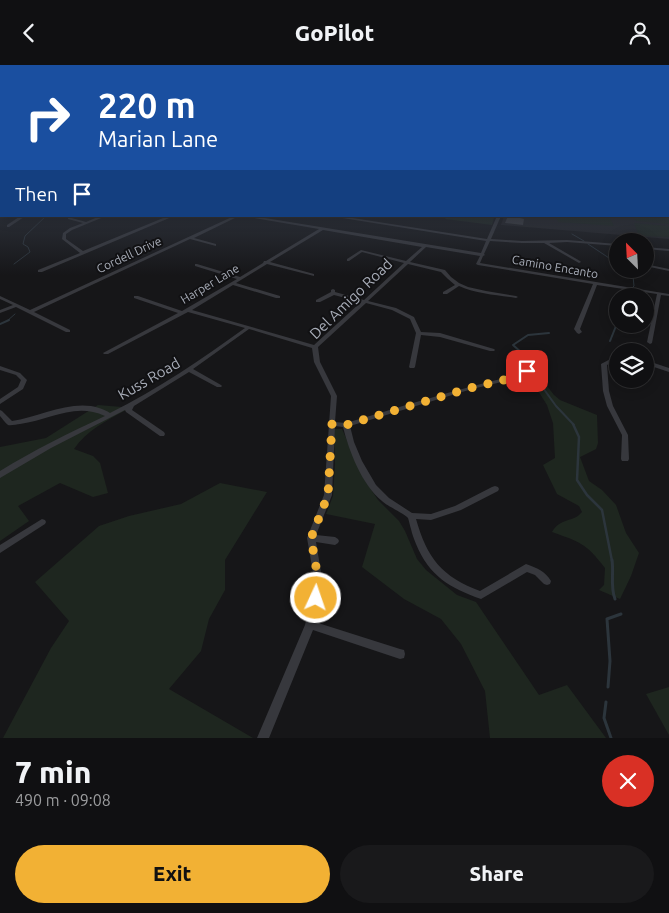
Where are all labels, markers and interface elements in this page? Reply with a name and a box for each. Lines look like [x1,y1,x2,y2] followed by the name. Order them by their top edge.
[15,19,43,47] icon: back
[626,19,654,47] icon: person
[295,20,374,45] text: GoPilot
[15,85,80,150] icon: right
[98,85,196,125] text: 220 m
[98,126,218,151] text: Marian Lane
[68,180,96,208] icon: arrive
[15,183,58,205] text: Then
[609,233,654,277] north arrow
[609,233,654,388] map controls
[94,234,163,275] street label: Cordell Drive
[511,253,599,280] street label: Camino Encanto
[306,255,395,342] street label: Del Amigo Road
[178,261,241,306] street label: Harper Lane
[609,288,654,333] button: search
[609,343,654,388] button: layers
[506,350,548,392] pin
[115,354,183,403] street label: Kuss Road
[513,357,541,385] icon: arrive
[289,571,341,623] position arrow
[15,755,91,789] text: 7 min
[602,755,654,807] button: close
[15,791,111,809] text: 490 m · 09:08
[15,845,330,903] button: Exit
[340,845,654,903] button: Share

